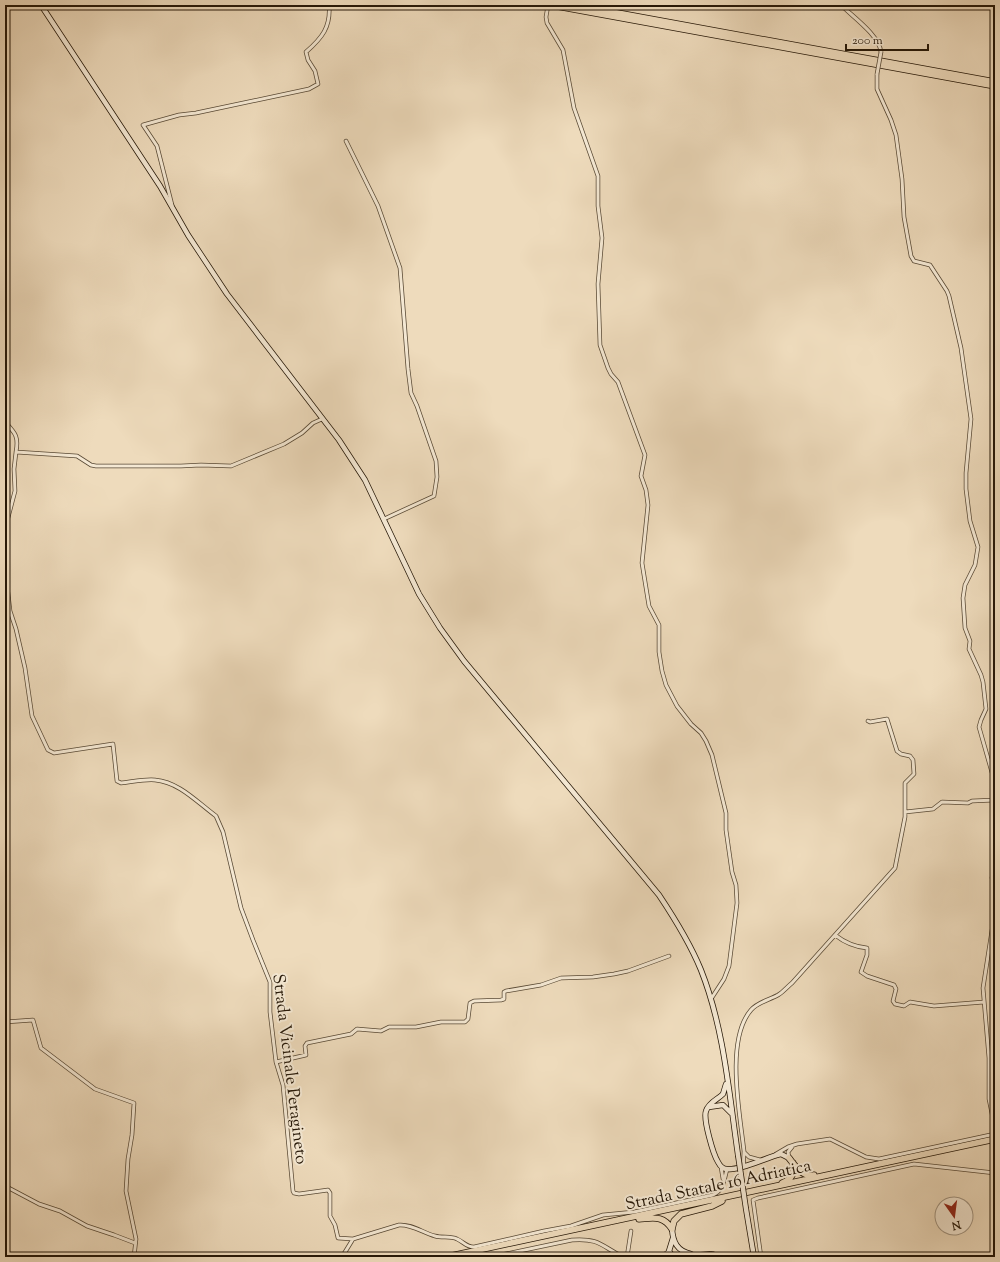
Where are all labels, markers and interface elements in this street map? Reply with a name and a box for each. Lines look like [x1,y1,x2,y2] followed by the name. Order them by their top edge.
[846,26,928,52] scale bar
[852,32,883,50] text: 200 m
[265,973,313,1166] street label: Strada Vicinale Peragineto
[623,1154,814,1217] street label: Strada Statale 16 Adriatica
[934,1196,974,1236] north arrow
[950,1216,963,1234] text: N

